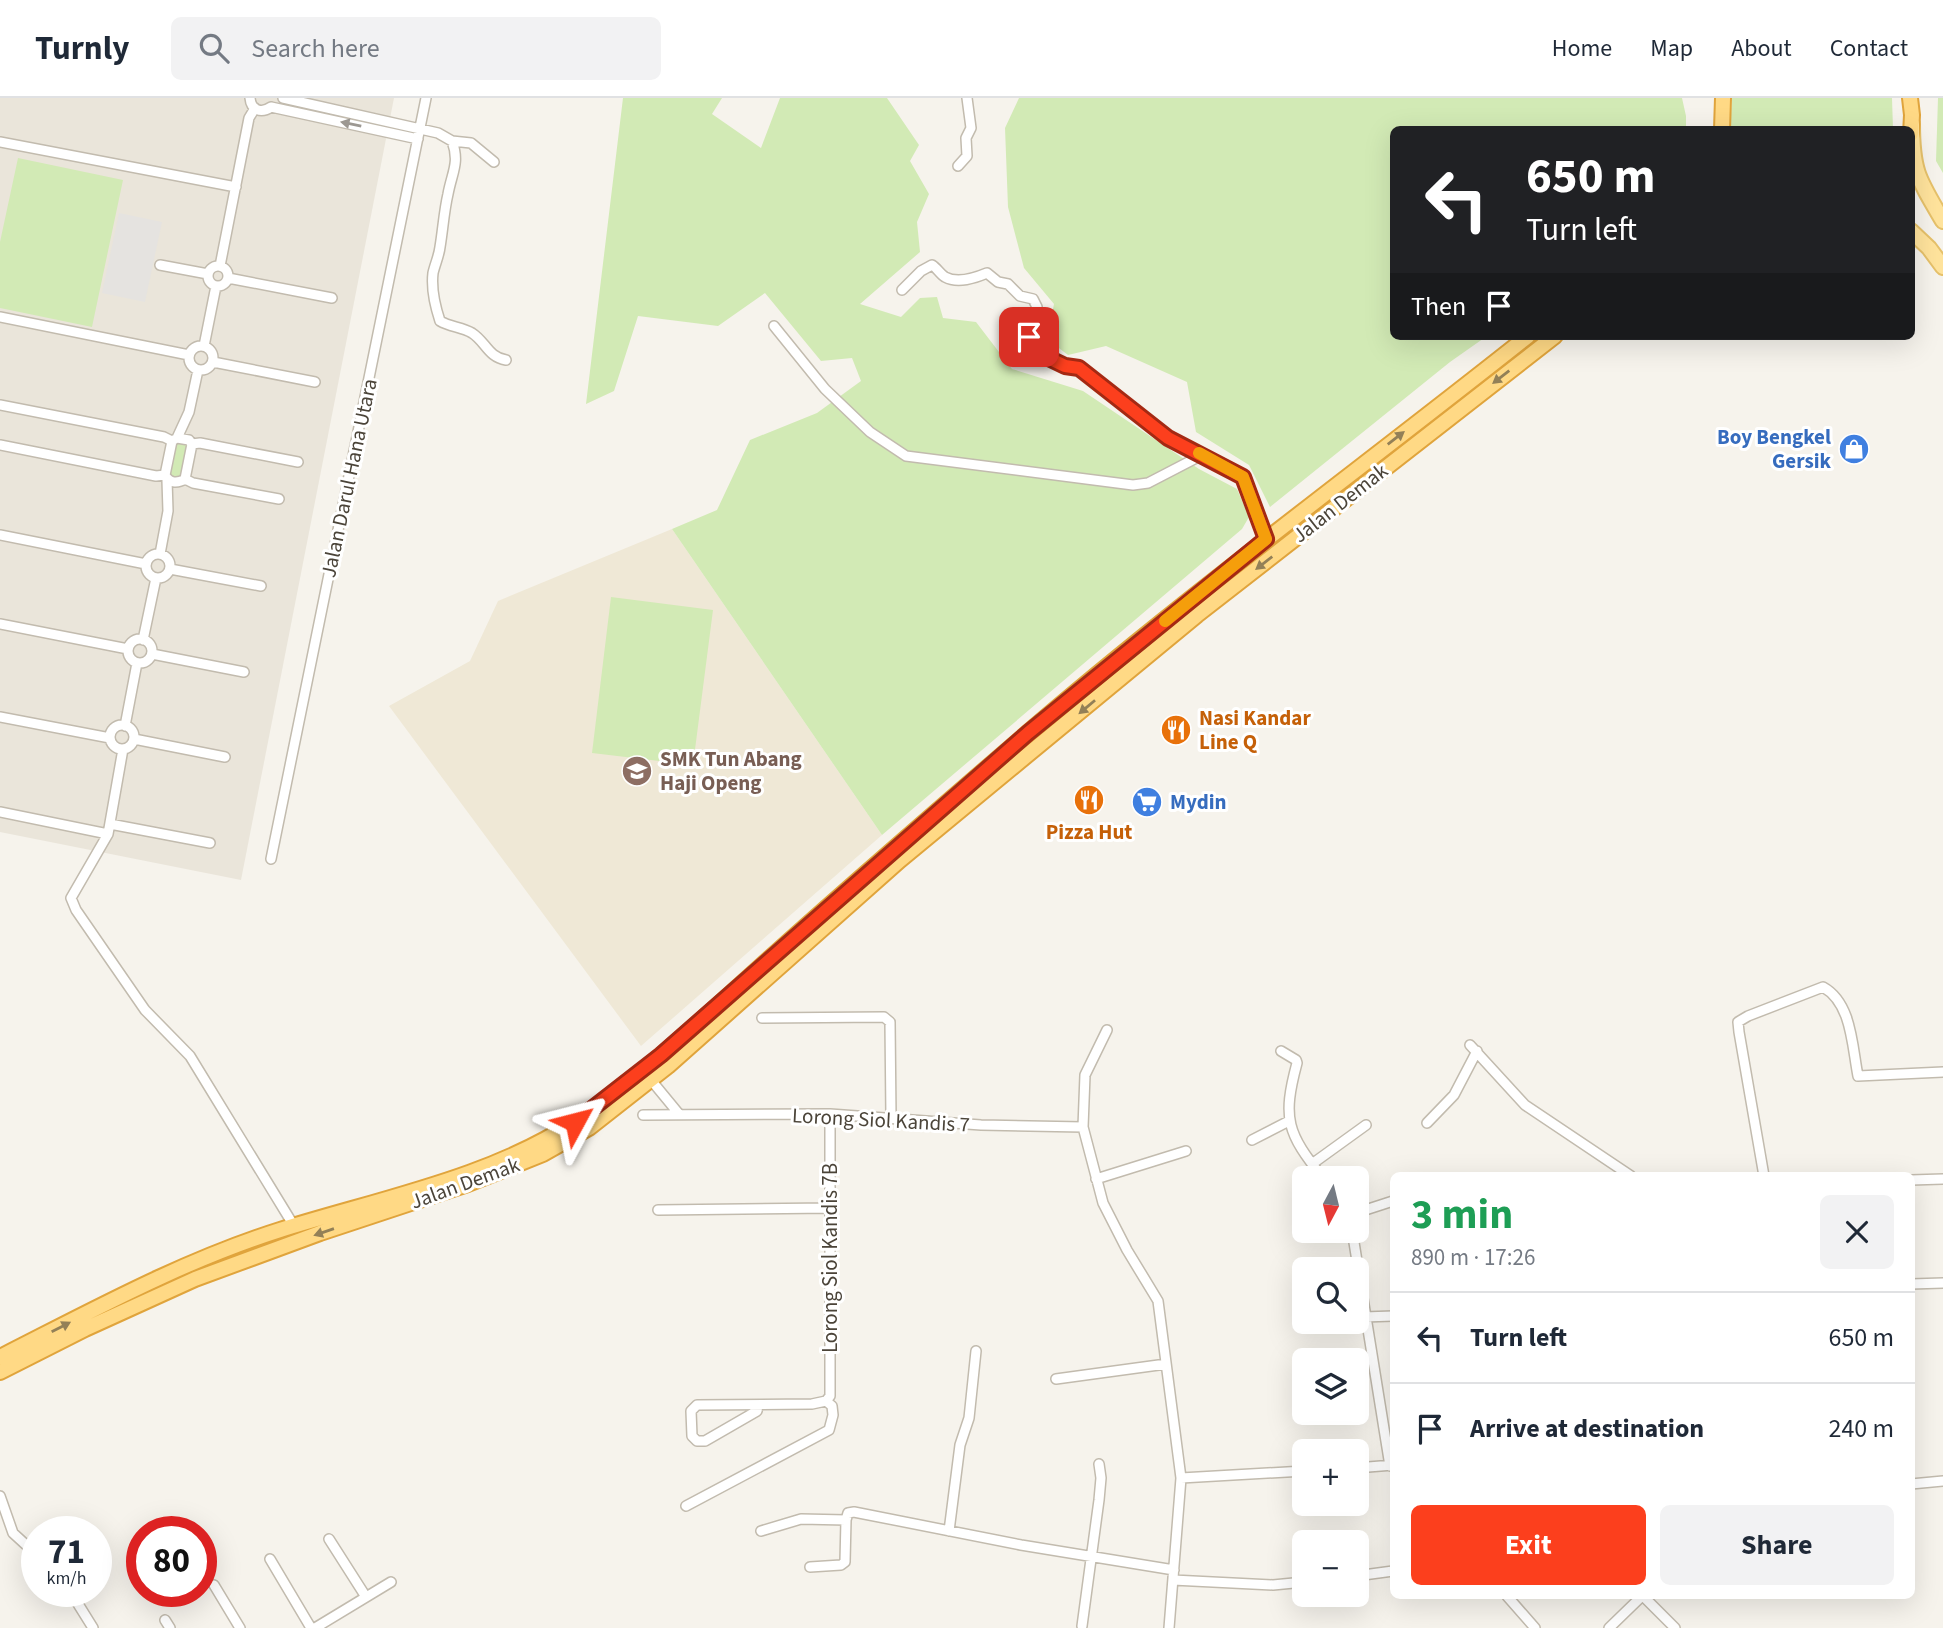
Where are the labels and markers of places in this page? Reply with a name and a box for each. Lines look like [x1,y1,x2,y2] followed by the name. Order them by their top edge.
[999,307,1059,367] pin
[1717,422,1831,476] place label: Boy Bengkel Gersik
[1837,432,1871,466] shop icon: Boy Bengkel Gersik
[1199,703,1311,757] place label: Nasi Kandar Line Q
[1159,713,1193,747] restaurant icon: Nasi Kandar Line Q
[660,744,802,798] place label: SMK Tun Abang Haji Openg
[620,754,654,788] school or university icon: SMK Tun Abang Haji Openg
[1072,783,1106,817] restaurant icon: Pizza Hut
[1130,785,1164,819] supermarket icon: Mydin
[1170,787,1227,817] place label: Mydin
[1046,817,1132,847] place label: Pizza Hut

